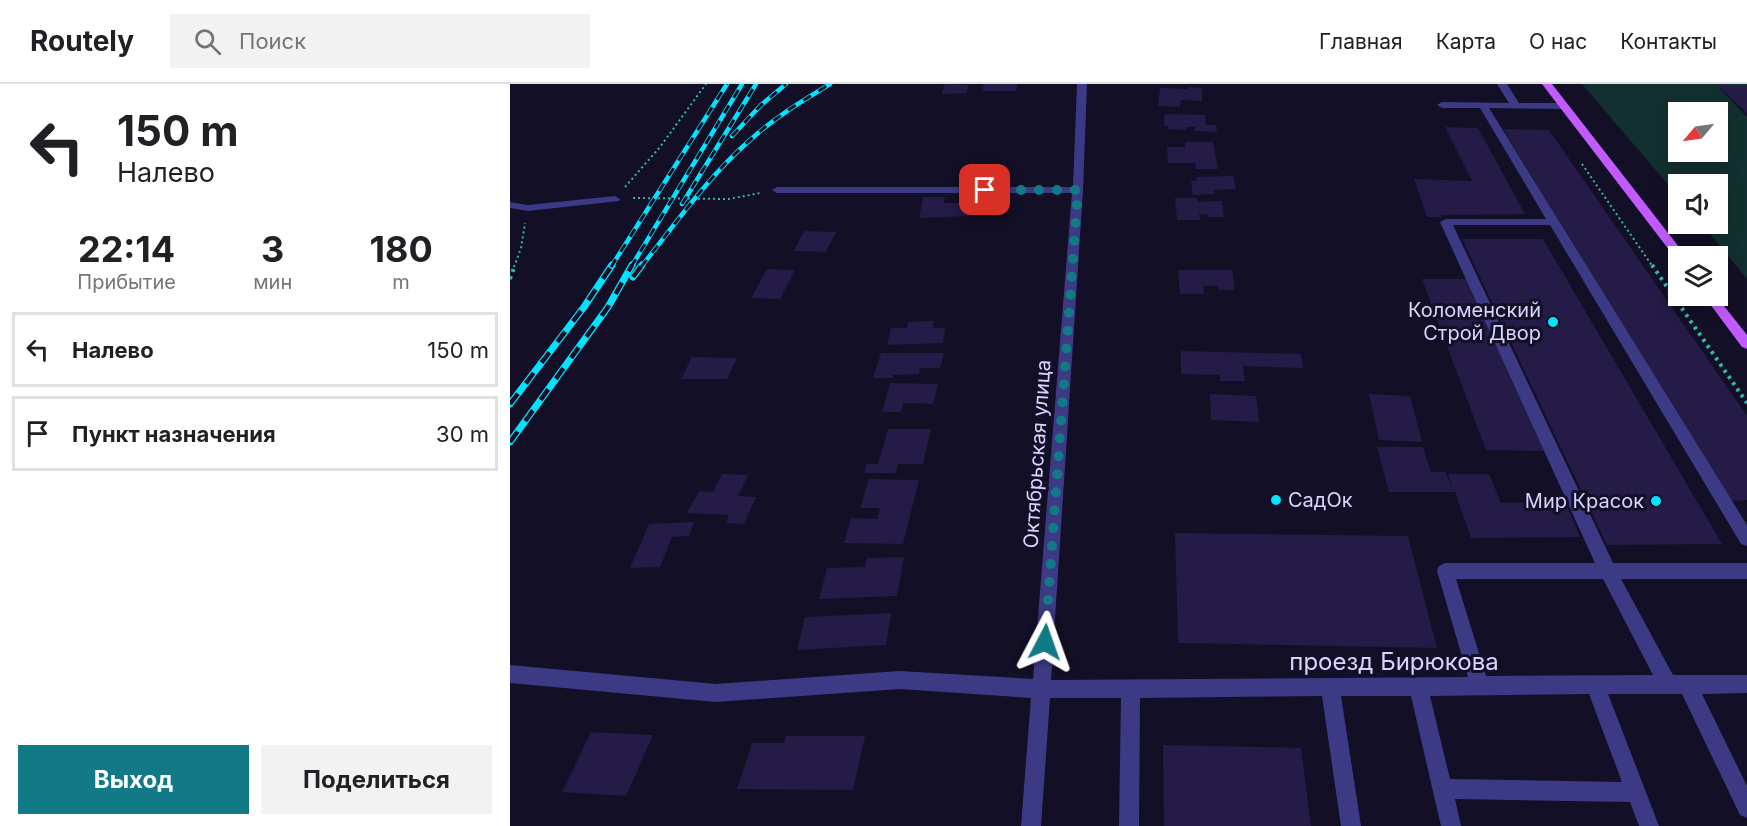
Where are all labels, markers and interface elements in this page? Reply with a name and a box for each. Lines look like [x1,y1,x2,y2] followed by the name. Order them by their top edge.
[170,14,590,68] search box
[30,24,134,58] text: Routely
[191,25,224,58] icon: search
[239,28,306,54] text: Поиск
[1319,29,1403,54] text: Главная
[1436,29,1496,54] text: Карта
[1529,29,1587,54] text: О нас
[1620,29,1717,54] text: Контакты
[1668,102,1728,162] north arrow
[1668,102,1728,306] map controls
[117,105,239,156] text: 150 m
[18,108,96,186] icon: left
[117,156,215,189] text: Налево
[959,164,1010,215] pin
[968,173,1001,206] icon: arrive
[1668,174,1728,234] button: sound
[78,227,175,271] text: 22:14
[261,227,284,271] text: 3
[369,227,433,271] text: 180
[1668,246,1728,306] button: layers
[77,270,176,294] text: Прибытие
[253,270,292,294] text: мин
[392,270,410,294] text: m
[1408,298,1541,345] place label: Коломенский Строй Двор
[1546,315,1560,329] marker: Коломенский Строй Двор
[21,333,54,366] icon: left
[72,337,154,363] text: Налево
[427,337,489,363] text: 150 m
[1018,359,1056,549] street label: Октябрьская улица
[21,417,54,450] icon: arrive
[72,421,276,447] text: Пункт назначения
[436,421,489,447] text: 30 m
[1288,488,1353,512] place label: СадОк
[1525,489,1644,513] place label: Мир Красок
[1269,493,1283,507] marker: СадОк
[1649,494,1663,508] marker: Мир Красок
[1013,610,1077,674] position arrow
[1289,647,1499,676] street label: проезд Бирюкова
[18,745,249,814] button: Выход
[261,745,492,814] button: Поделиться

